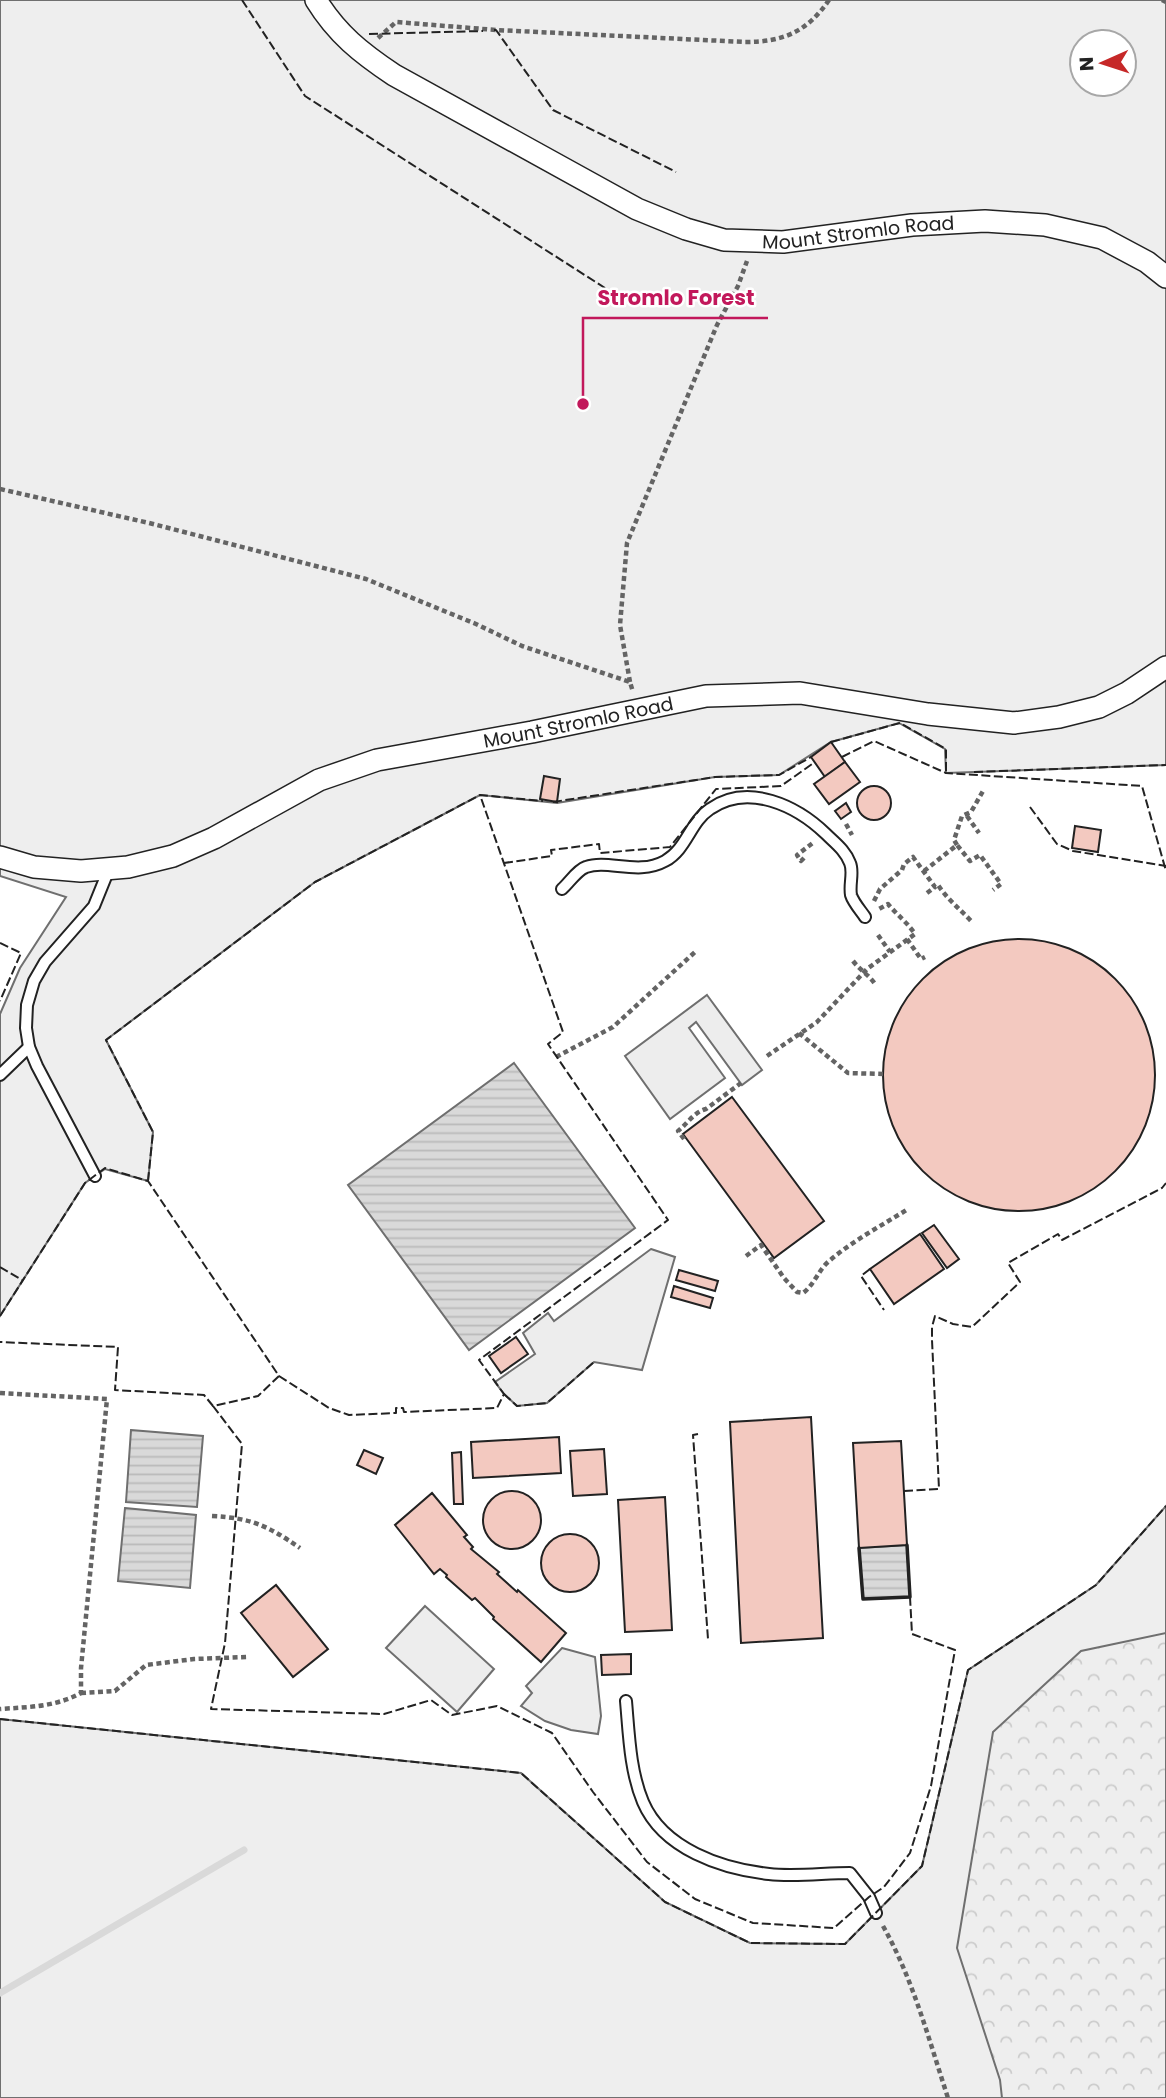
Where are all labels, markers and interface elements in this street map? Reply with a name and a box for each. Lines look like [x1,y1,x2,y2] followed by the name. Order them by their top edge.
[1068,28,1138,98] north arrow
[1073,56,1100,72] text: N
[762,209,955,256] street label: Mount Stromlo Road
[583,276,768,318] callout: Stromlo Forest
[597,283,755,312] text: Stromlo Forest
[481,690,676,754] street label: Mount Stromlo Road

